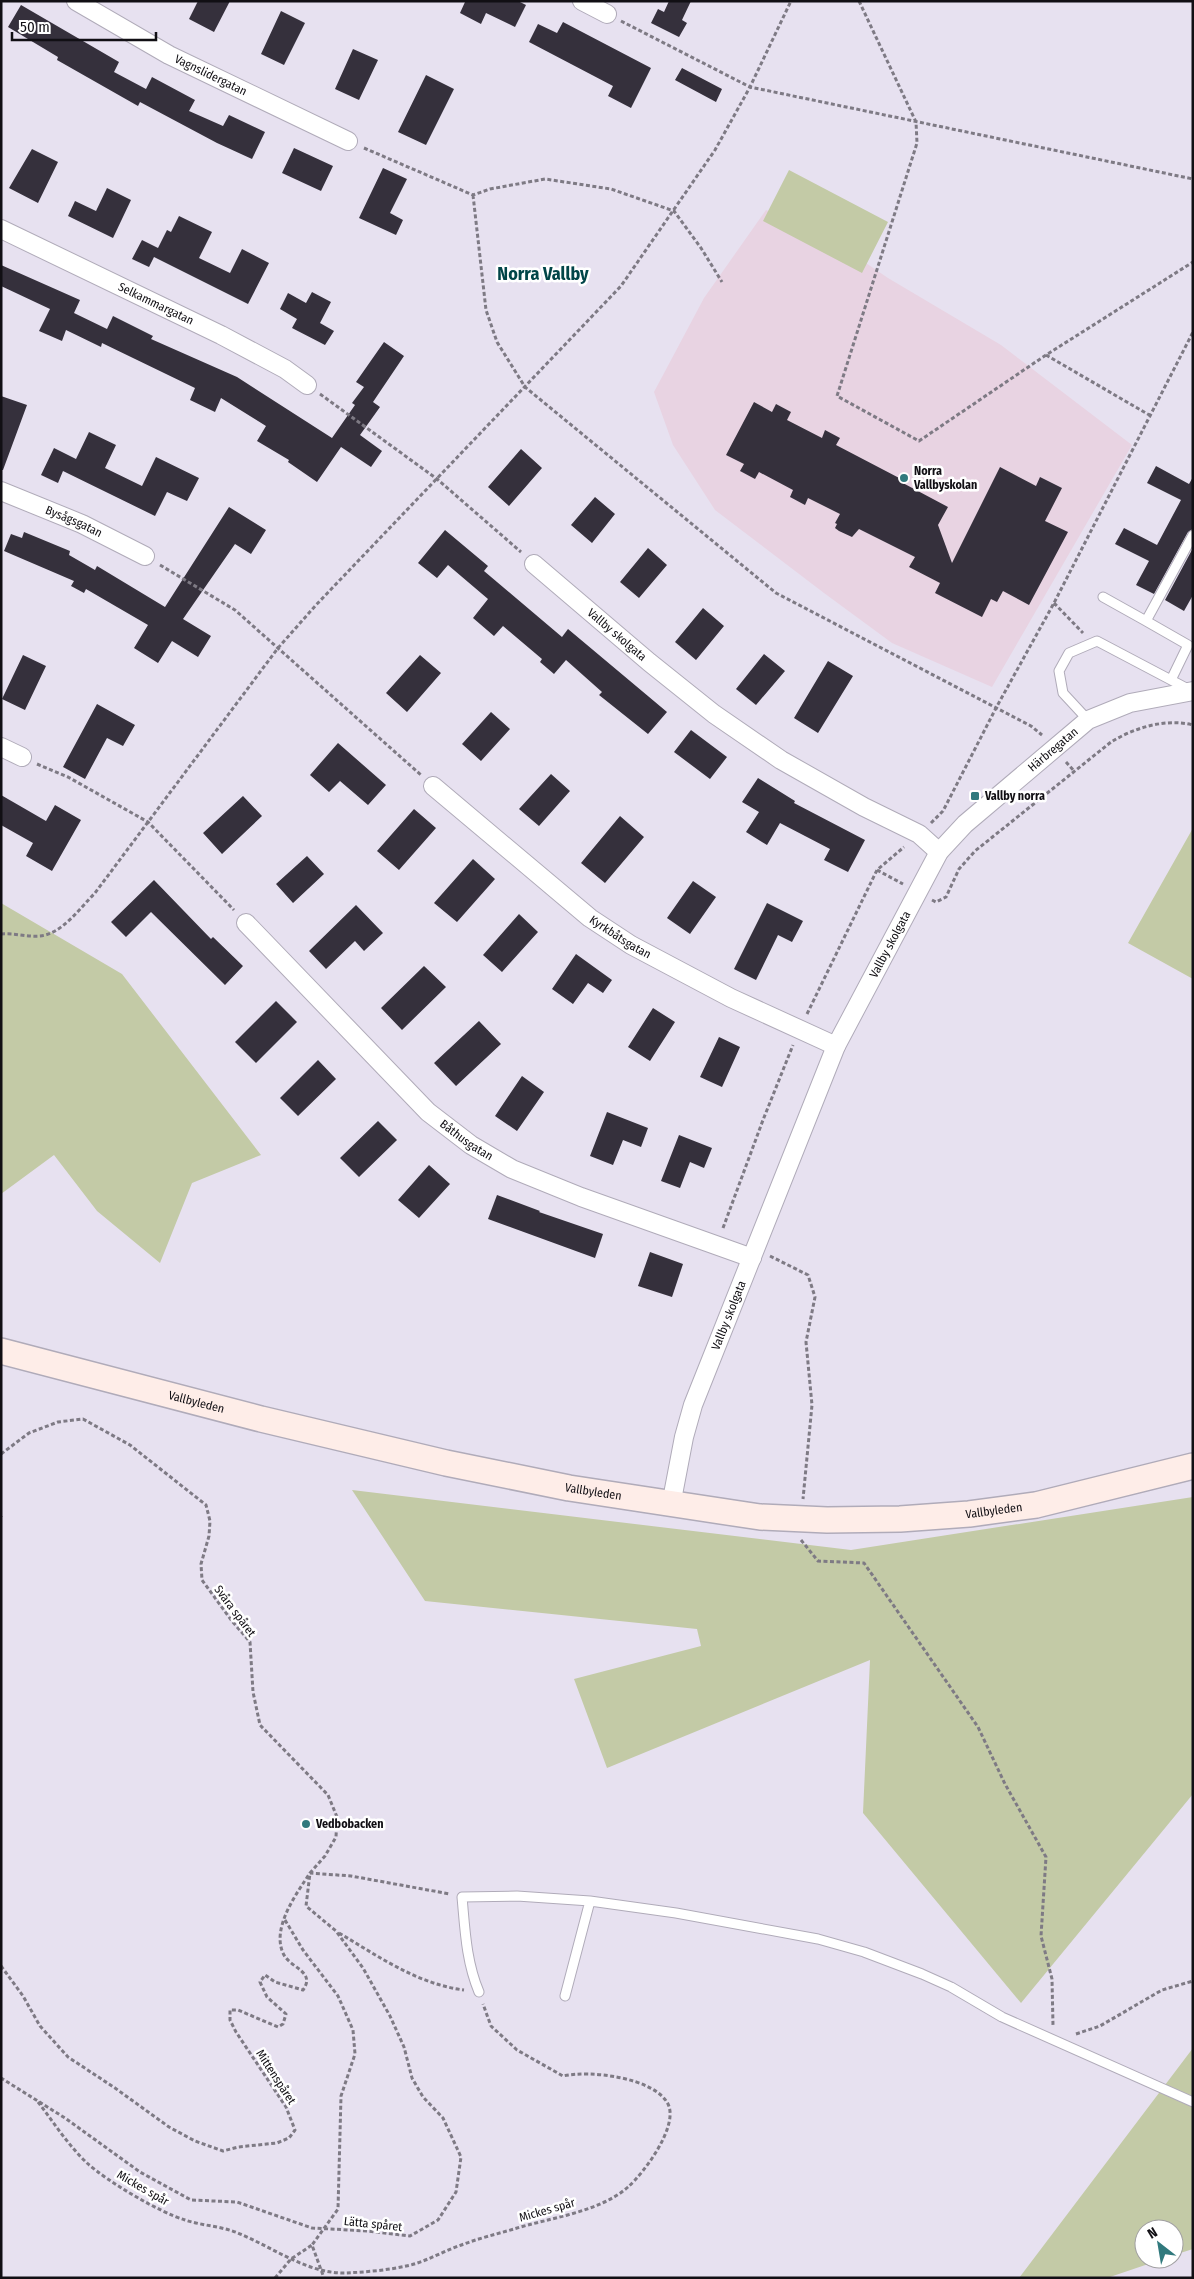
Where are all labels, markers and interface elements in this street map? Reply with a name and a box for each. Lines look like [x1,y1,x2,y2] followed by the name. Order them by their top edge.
[12,10,156,42] scale bar
[20,18,50,36] text: 50 m
[172,52,249,98] street label: Vagnslidergatan
[497,263,589,285] district label: Norra Vallby
[116,280,196,328] street label: Selkammargatan
[913,464,977,492] place label: Norra Vallbyskolan
[898,472,910,484] marker: Norra Vallbyskolan
[43,503,105,540] street label: Bysågsgatan
[584,606,650,664] street label: Vallby skolgata
[1025,725,1081,775] street label: Härbregatan
[984,789,1045,803] place label: Vallby norra
[969,790,981,802] marker: Vallby norra
[867,909,913,980] street label: Vallby skolgata
[587,913,654,961] street label: Kyrkbåtsgatan
[437,1117,495,1163] street label: Båthusgatan
[709,1279,749,1352] street label: Vallby skolgata
[167,1388,226,1416] street label: Vallbyleden
[564,1480,623,1503] street label: Vallbyleden
[965,1500,1023,1521] street label: Vallbyleden
[211,1583,259,1639] street label: Svåra spåret
[315,1817,384,1831] place label: Vedbobacken
[300,1818,312,1830] marker: Vedbobacken
[253,2047,299,2107] street label: Mittenspåret
[115,2168,172,2209] street label: Mickes spår
[517,2195,577,2225] street label: Mickes spår
[343,2214,403,2234] street label: Lätta spåret
[1134,2219,1184,2269] north arrow
[1145,2224,1161,2243] text: N

